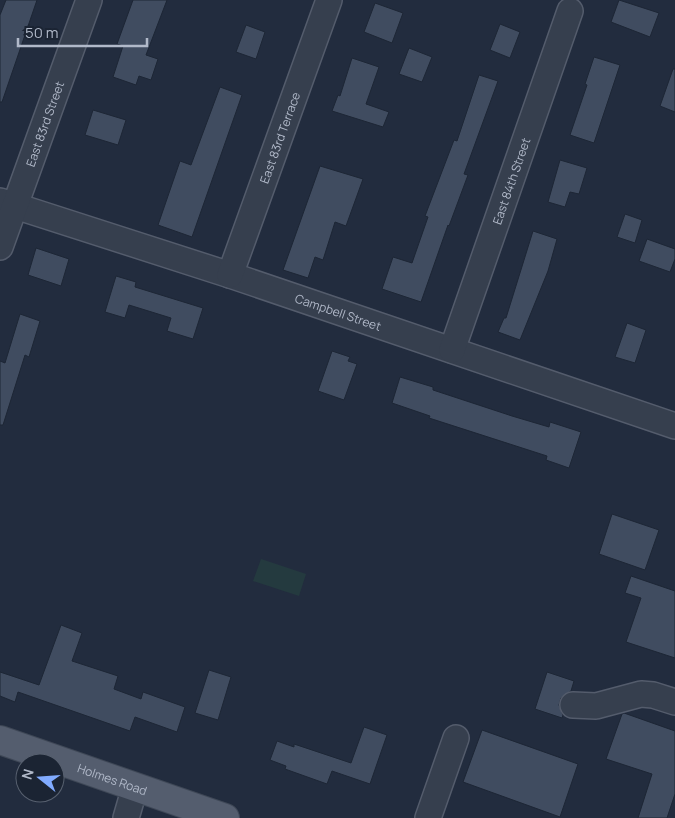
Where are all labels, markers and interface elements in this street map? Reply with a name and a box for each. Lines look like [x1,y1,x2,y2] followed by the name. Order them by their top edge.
[18,15,146,47] scale bar
[25,22,59,43] text: 50 m
[21,79,68,169] street label: East 83rd Street
[255,89,304,186] street label: East 83rd Terrace
[488,135,534,227] street label: East 84th Street
[293,289,384,334] street label: Campbell Street
[15,753,65,803] north arrow
[75,759,149,799] street label: Holmes Road
[17,766,38,782] text: N

